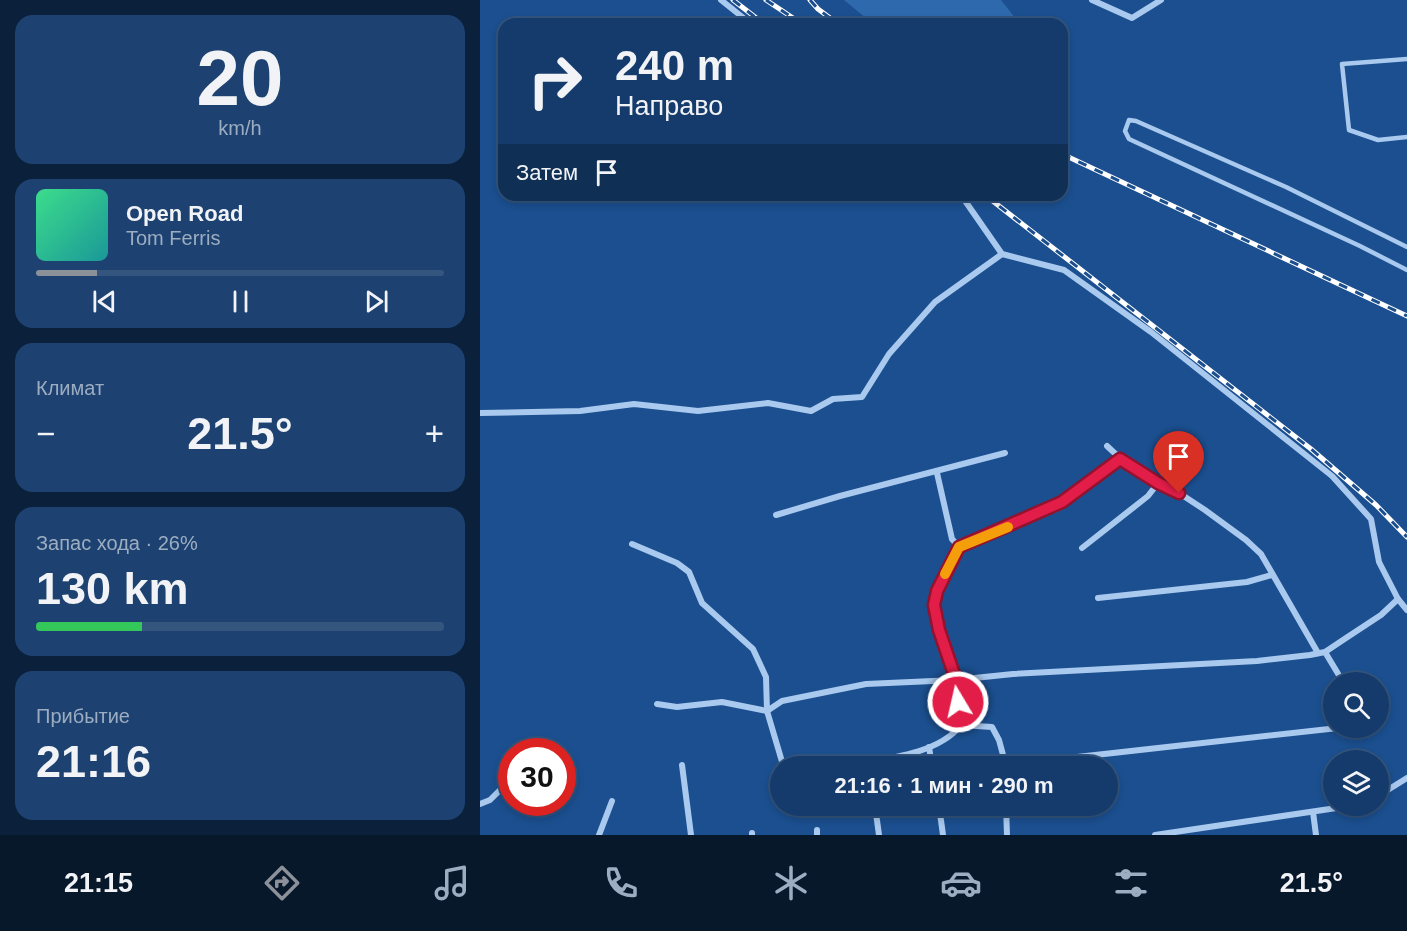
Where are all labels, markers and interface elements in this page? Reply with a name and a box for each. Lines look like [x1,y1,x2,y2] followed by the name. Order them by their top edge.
[197,34,283,122] text: 20
[516,42,594,120] icon: right
[615,42,734,89] text: 240 m
[615,91,723,121] text: Направо
[218,117,262,139] text: km/h
[590,156,623,189] icon: arrive
[516,160,578,185] text: Затем
[126,201,243,226] text: Open Road
[126,227,220,249] text: Tom Ferris
[88,285,121,318] icon: previous
[224,285,257,318] icon: pause
[360,285,393,318] icon: next
[36,377,104,399] text: Климат
[187,408,293,459] text: 21.5°
[36,415,55,452] text: −
[425,415,444,452] text: +
[1153,431,1204,493] pin
[1162,440,1195,473] icon: arrive
[36,532,198,554] text: Запас хода · 26%
[36,563,189,614] text: 130 km
[926,670,990,734] position arrow
[1323,672,1389,816] map controls
[1323,672,1389,738] button: search
[36,705,130,727] text: Прибытие
[36,736,151,787] text: 21:16
[498,738,576,816] speed limit sign: 30
[1323,750,1389,816] button: layers
[834,773,1054,798] text: 21:16 · 1 мин · 290 m
[261,862,303,904] icon: directions
[431,862,473,904] icon: music
[600,862,642,904] icon: phone
[770,862,812,904] icon: climate
[940,862,982,904] icon: car
[1110,862,1152,904] icon: filters
[64,868,133,898] text: 21:15
[1280,868,1343,898] text: 21.5°

